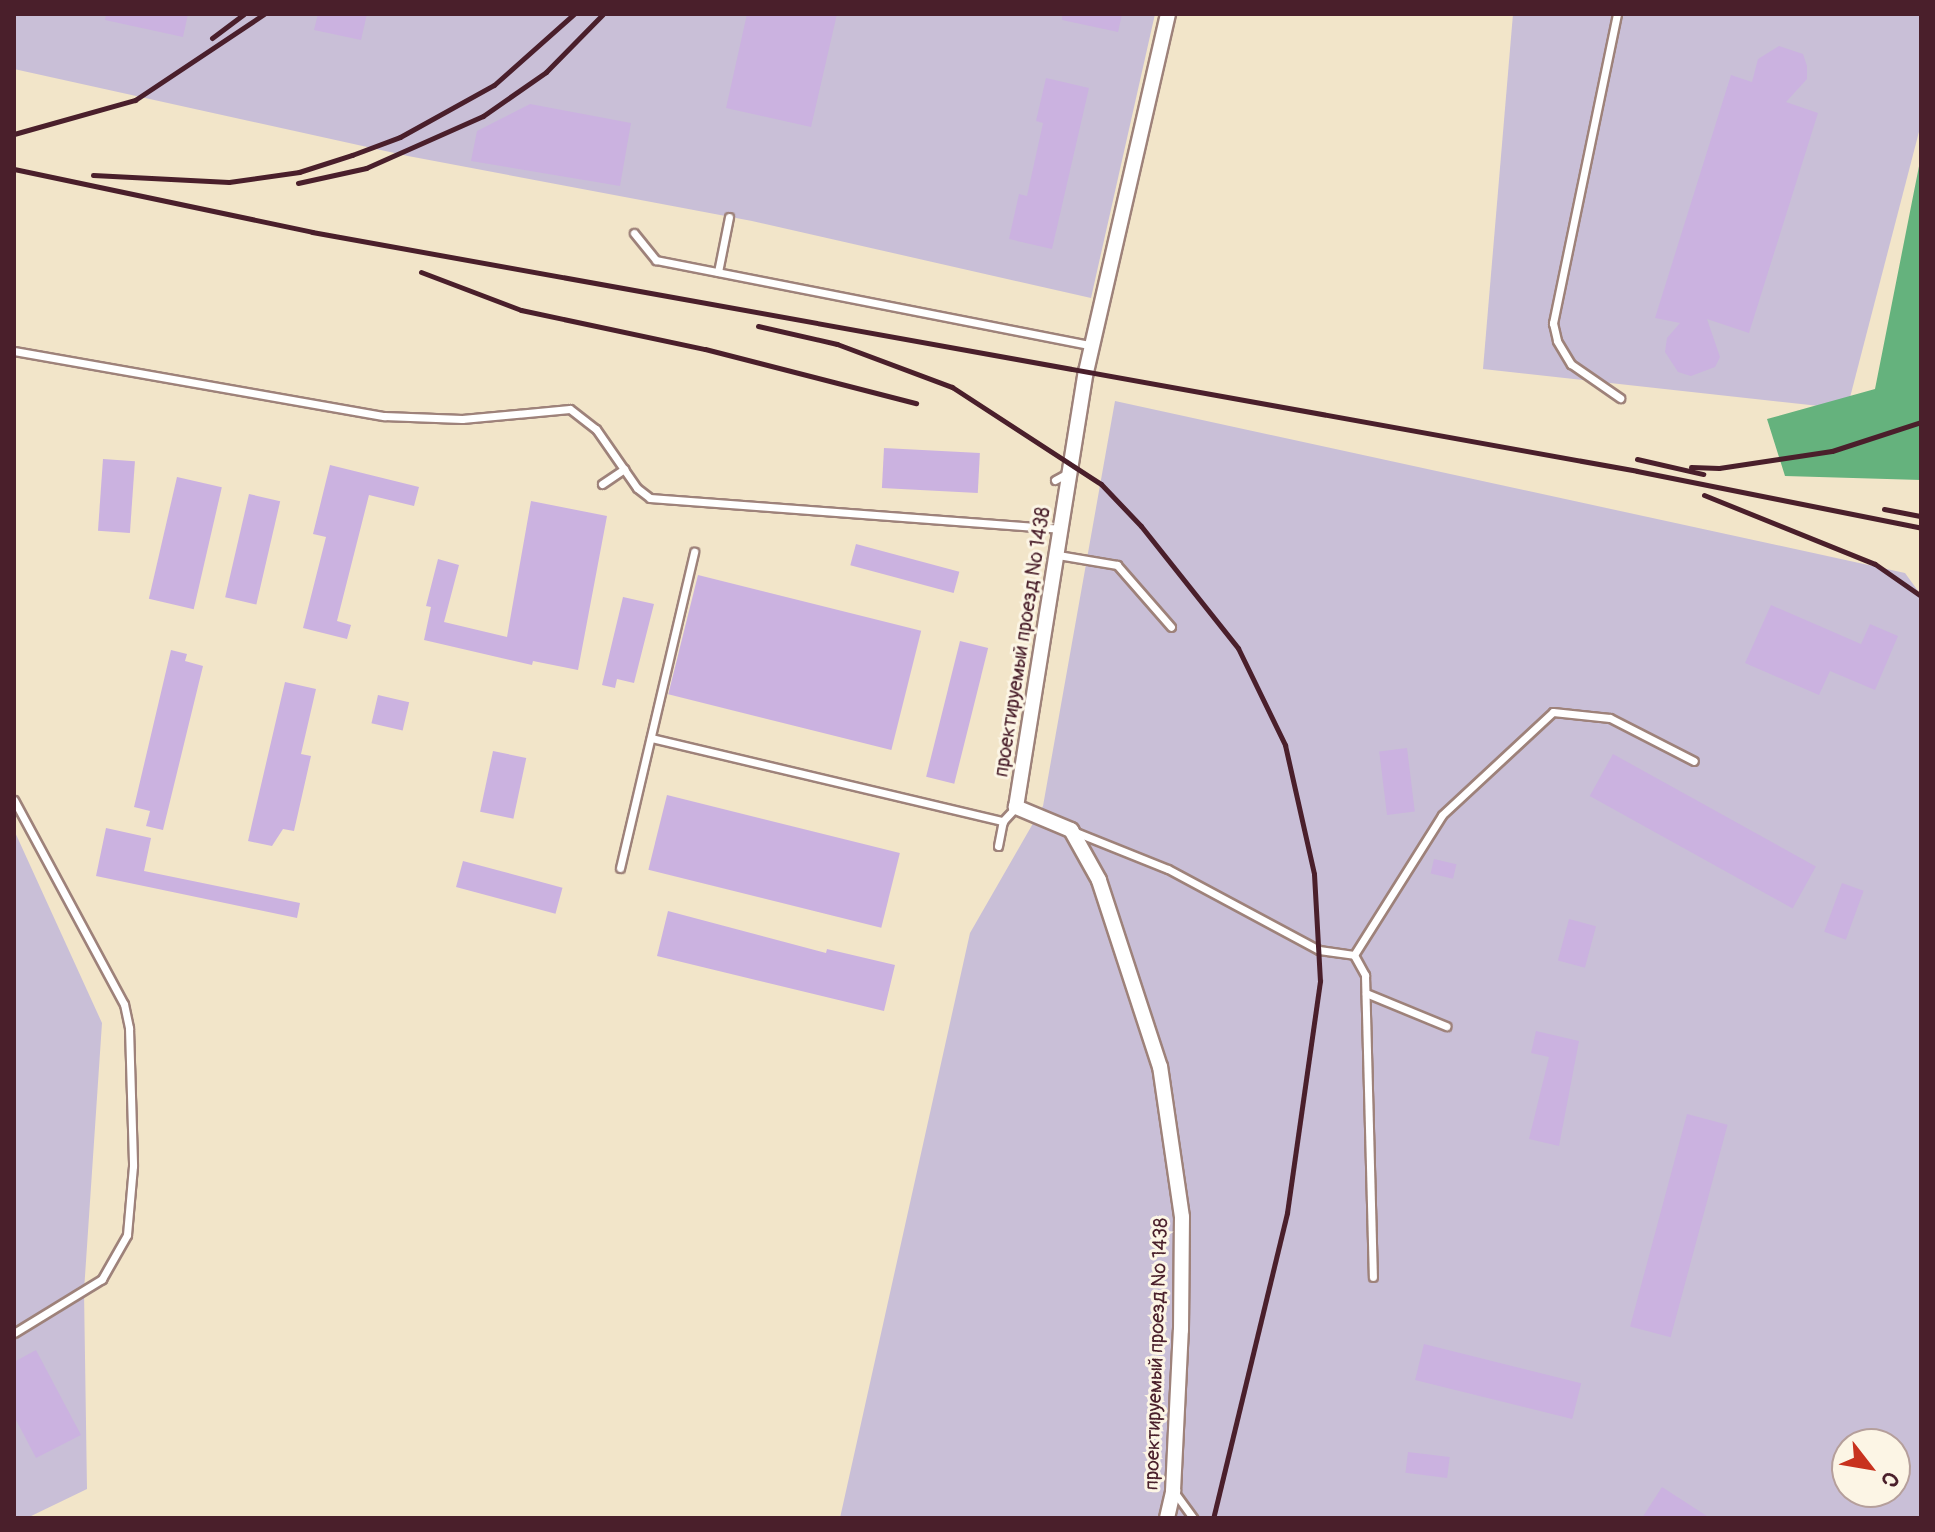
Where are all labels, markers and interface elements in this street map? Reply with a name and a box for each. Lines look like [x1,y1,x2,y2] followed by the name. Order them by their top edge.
[989,505,1055,779] street label: проектируемый проезд № 1438
[1139,1217,1173,1491] street label: проектируемый проезд № 1438
[1831,1428,1911,1508] north arrow
[1874,1466,1905,1492] text: С

